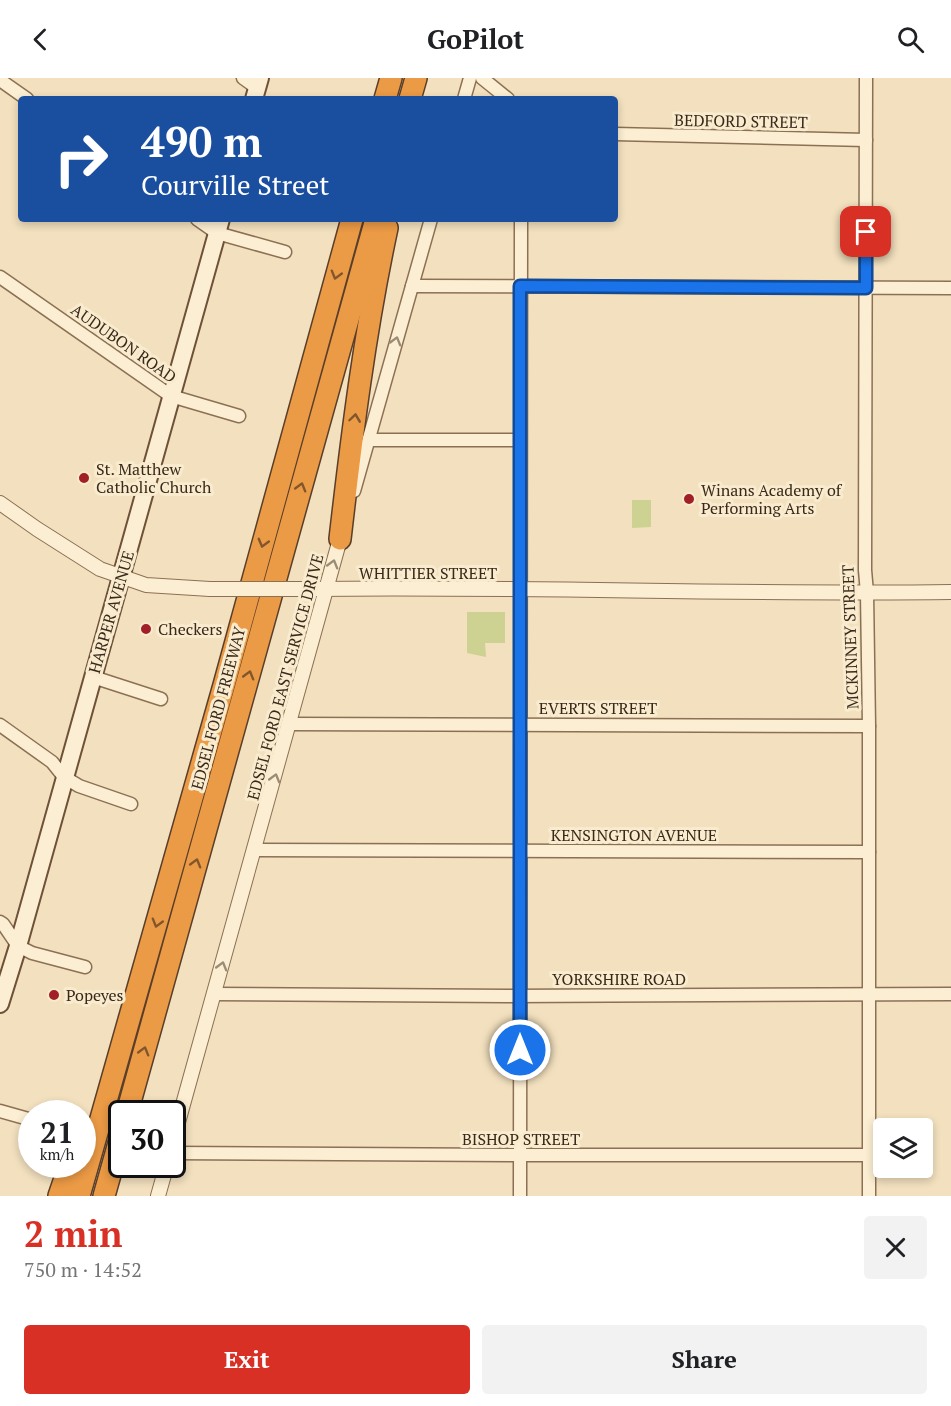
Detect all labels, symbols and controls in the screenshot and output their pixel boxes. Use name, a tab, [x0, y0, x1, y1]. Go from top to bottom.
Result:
text: GoPilot	[427, 21, 524, 57]
icon: back	[24, 23, 57, 56]
icon: search	[894, 23, 927, 56]
street label: BEDFORD STREET	[674, 109, 808, 133]
text: 490 m	[141, 113, 262, 169]
icon: right	[42, 120, 120, 198]
text: Courville Street	[141, 167, 329, 203]
pin	[840, 206, 891, 257]
icon: arrive	[849, 215, 882, 248]
one-way arrow	[331, 269, 343, 280]
street label: AUDUBON ROAD	[67, 298, 181, 388]
one-way arrow	[389, 336, 402, 346]
one-way arrow	[349, 413, 361, 423]
place label: St. Matthew Catholic Church	[96, 458, 212, 498]
marker: St. Matthew Catholic Church	[77, 471, 91, 485]
place label: Winans Academy of Performing Arts	[701, 479, 843, 519]
one-way arrow	[294, 482, 306, 493]
marker: Winans Academy of Performing Arts	[682, 492, 696, 506]
one-way arrow	[257, 538, 270, 548]
street label: HARPER AVENUE	[83, 548, 139, 676]
street label: EDSEL FORD EAST SERVICE DRIVE	[241, 551, 329, 803]
one-way arrow	[326, 559, 338, 570]
street label: WHITTIER STREET	[359, 562, 497, 584]
street label: MCKINNEY STREET	[836, 564, 864, 709]
place label: Checkers	[158, 618, 222, 640]
marker: Checkers	[139, 622, 153, 636]
street label: EDSEL FORD FREEWAY	[186, 623, 251, 792]
one-way arrow	[242, 670, 254, 681]
street label: EVERTS STREET	[539, 697, 657, 719]
one-way arrow	[268, 773, 280, 784]
street label: KENSINGTON AVENUE	[551, 824, 717, 846]
one-way arrow	[189, 858, 202, 868]
one-way arrow	[152, 917, 164, 928]
one-way arrow	[215, 961, 227, 972]
street label: YORKSHIRE ROAD	[552, 968, 686, 990]
place label: Popeyes	[66, 984, 124, 1006]
marker: Popeyes	[47, 988, 61, 1002]
position arrow	[488, 1018, 552, 1082]
one-way arrow	[137, 1046, 149, 1057]
speed limit sign: 30	[108, 1100, 186, 1178]
text: 21	[40, 1112, 74, 1152]
map controls	[873, 1118, 933, 1178]
button: layers	[873, 1118, 933, 1178]
street label: BISHOP STREET	[462, 1128, 580, 1150]
text: km/h	[40, 1144, 74, 1164]
text: 2 min	[24, 1210, 122, 1257]
button: close	[864, 1216, 927, 1279]
text: 750 m · 14:52	[24, 1256, 142, 1283]
button: Exit	[24, 1325, 470, 1394]
button: Share	[482, 1325, 927, 1394]

